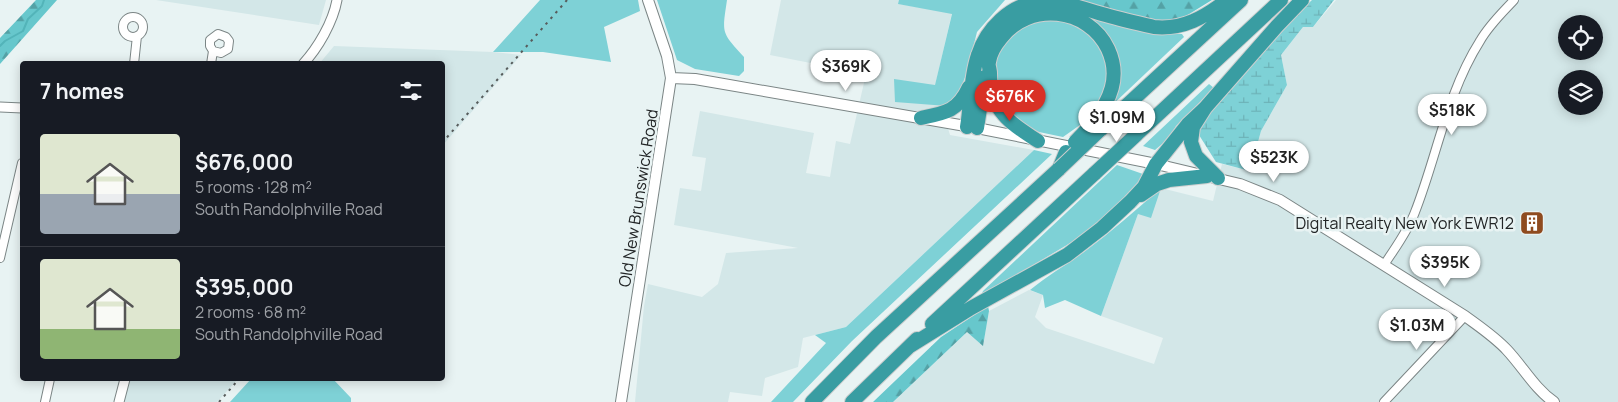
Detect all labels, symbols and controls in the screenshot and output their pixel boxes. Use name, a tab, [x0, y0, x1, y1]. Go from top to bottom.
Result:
map controls	[1558, 15, 1603, 115]
button: locate	[1558, 15, 1603, 60]
pin: $369K	[811, 49, 881, 92]
text: $369K	[821, 55, 871, 77]
button: layers	[1558, 70, 1603, 115]
text: 7 homes	[40, 77, 124, 105]
icon: filters	[397, 77, 425, 105]
pin: $676K	[975, 80, 1045, 122]
text: $676K	[986, 85, 1034, 107]
pin: $518K	[1417, 94, 1487, 136]
text: $518K	[1429, 99, 1475, 121]
pin: $1.09M	[1076, 100, 1158, 143]
text: $1.09M	[1089, 106, 1145, 128]
street label: Old New Brunswick Road	[613, 107, 663, 289]
pin: $523K	[1239, 140, 1309, 183]
text: $523K	[1250, 146, 1298, 168]
text: $676,000	[195, 148, 293, 176]
icon: home	[80, 154, 140, 214]
text: 5 rooms · 128 m²	[195, 176, 312, 198]
text: South Randolphville Road	[195, 198, 383, 220]
building icon: Digital Realty New York EWR12	[1519, 210, 1545, 236]
place label: Digital Realty New York EWR12	[1295, 212, 1514, 234]
pin: $395K	[1410, 246, 1480, 288]
text: $395K	[1420, 251, 1470, 273]
text: $395,000	[195, 273, 294, 301]
icon: home	[80, 279, 140, 339]
text: 2 rooms · 68 m²	[195, 301, 306, 323]
pin: $1.03M	[1376, 308, 1458, 351]
text: $1.03M	[1390, 314, 1444, 336]
text: South Randolphville Road	[195, 323, 383, 345]

